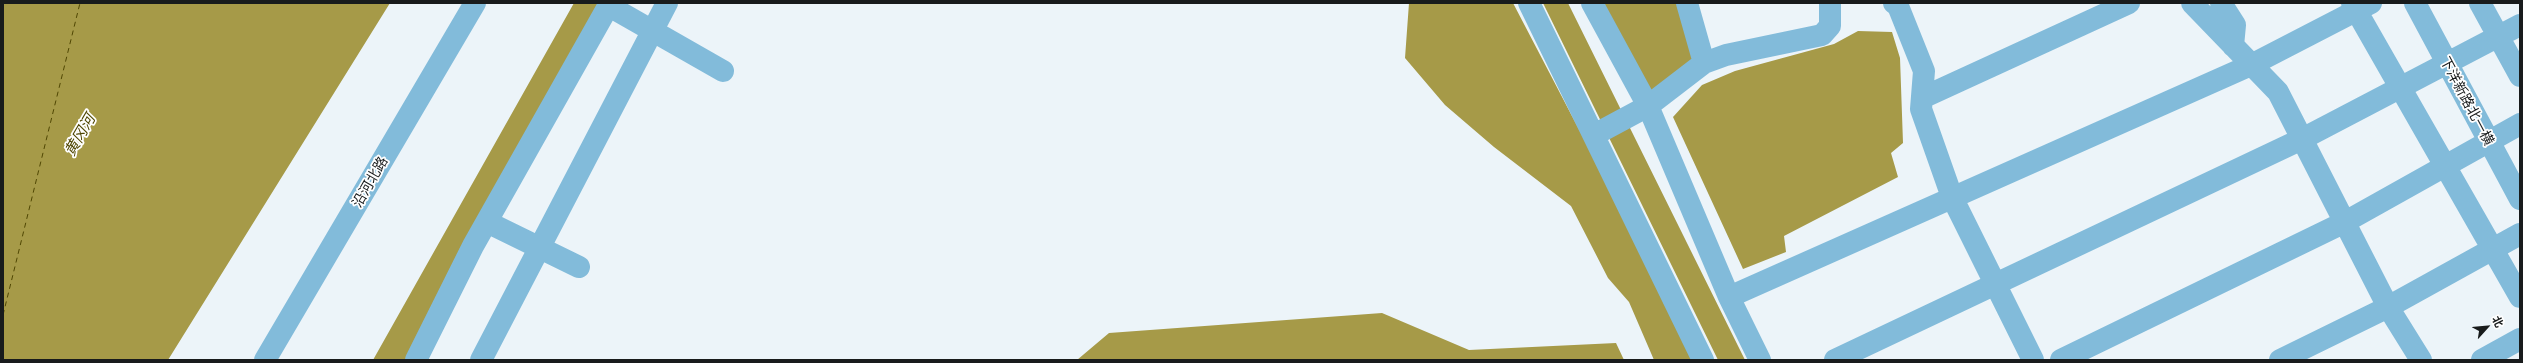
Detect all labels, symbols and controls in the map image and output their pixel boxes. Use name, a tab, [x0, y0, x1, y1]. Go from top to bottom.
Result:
street label: 下洋新路北一横	[2437, 54, 2497, 148]
water label: 黄冈河	[61, 111, 99, 159]
street label: 沿河北路	[349, 154, 391, 210]
north arrow	[2467, 307, 2507, 347]
text: 北	[2490, 314, 2506, 329]

